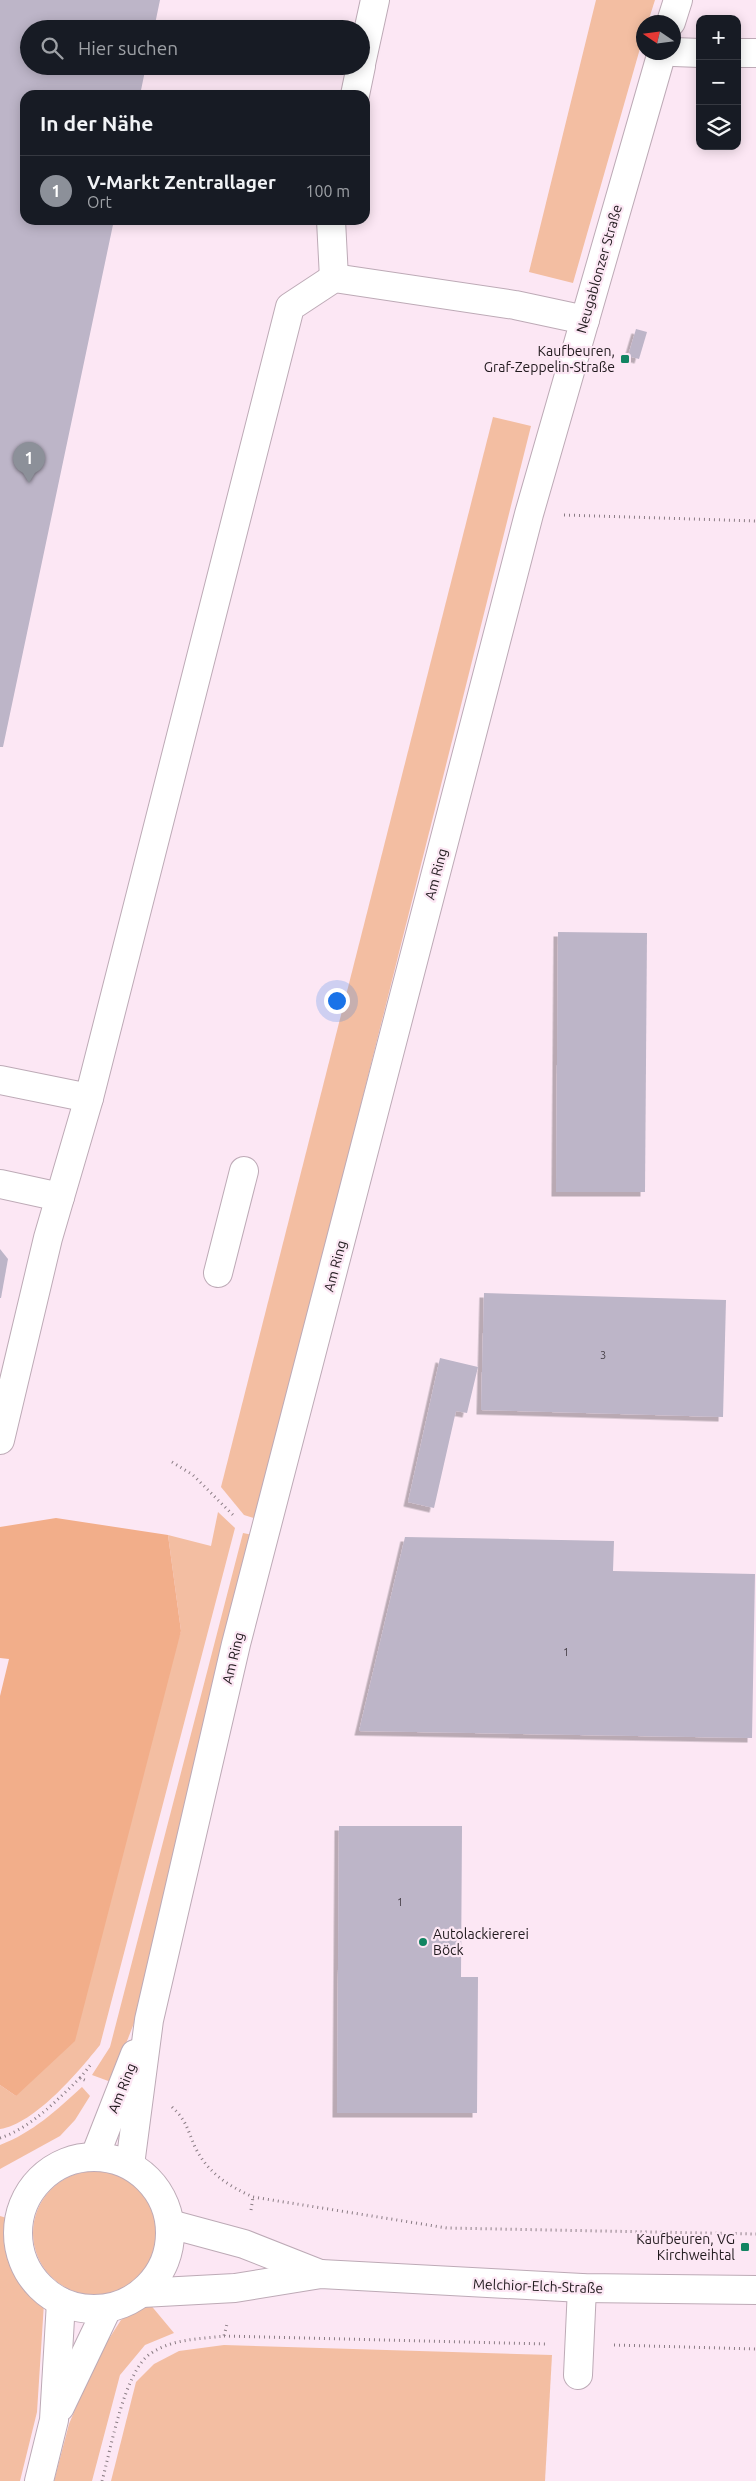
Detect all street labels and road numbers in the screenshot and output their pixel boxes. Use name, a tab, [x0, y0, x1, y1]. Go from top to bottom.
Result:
street label: Neugablonzer Straße	[573, 203, 625, 335]
street label: Am Ring	[421, 847, 451, 901]
street label: Am Ring	[320, 1239, 350, 1293]
street label: Am Ring	[219, 1631, 247, 1685]
street label: Am Ring	[105, 2061, 139, 2115]
street label: Melchior-Elch-Straße	[473, 2276, 603, 2296]

